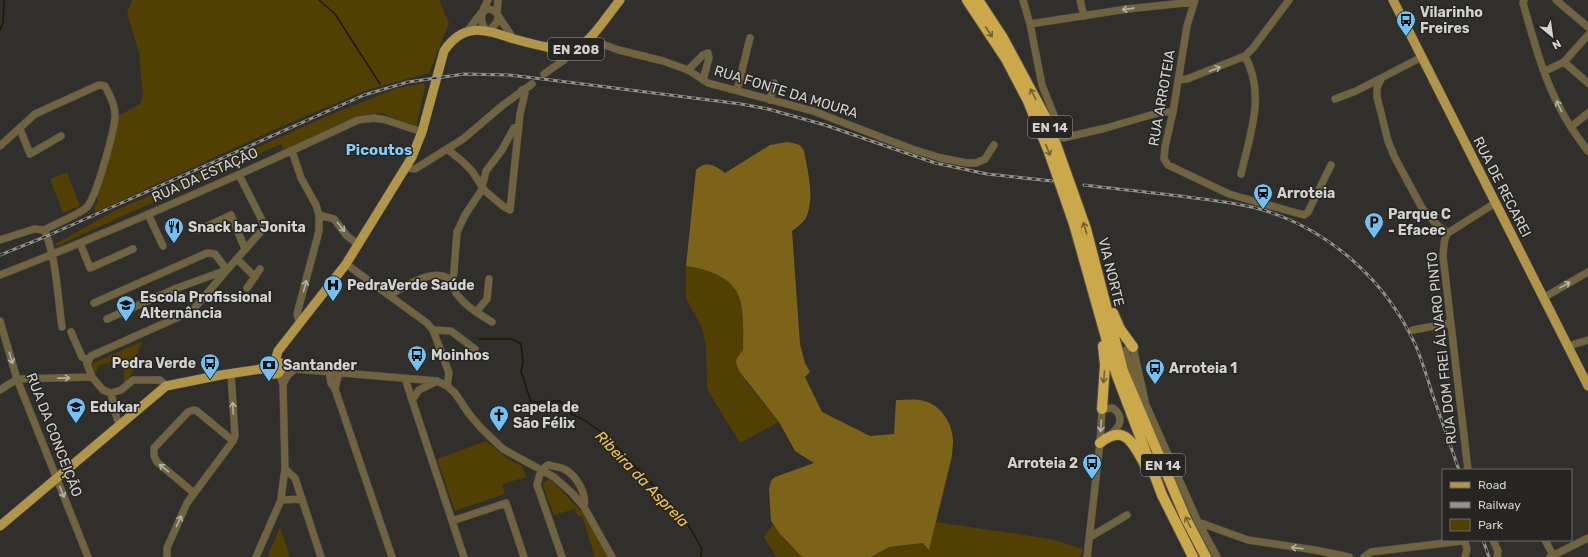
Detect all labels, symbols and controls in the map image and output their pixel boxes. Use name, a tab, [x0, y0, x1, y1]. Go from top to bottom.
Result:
place label: Vilarinho Freires	[1420, 4, 1483, 37]
one-way arrow	[1122, 5, 1135, 13]
bus stop icon: Vilarinho Freires	[1395, 9, 1417, 37]
north arrow	[1532, 16, 1572, 56]
one-way arrow	[985, 26, 993, 37]
text: N	[1550, 37, 1563, 52]
road number: EN 208	[548, 38, 604, 60]
street label: RUA ARROTEIA	[1145, 48, 1179, 148]
street label: RUA FONTE DA MOURA	[712, 62, 861, 122]
one-way arrow	[1209, 64, 1221, 72]
one-way arrow	[1029, 88, 1037, 100]
one-way arrow	[1555, 100, 1563, 112]
road number: EN 14	[1028, 116, 1072, 138]
street label: RUA DE RECAREI	[1469, 134, 1535, 240]
district label: Picoutos	[346, 141, 412, 159]
street label: RUA DA ESTAÇÃO	[149, 143, 261, 206]
one-way arrow	[1045, 144, 1053, 156]
station icon: Arroteia	[1252, 182, 1274, 210]
place label: Arroteia	[1277, 185, 1335, 202]
place label: Parque C - Efacec	[1388, 206, 1451, 239]
parking icon: Parque C - Efacec	[1363, 211, 1385, 239]
restaurant icon: Snack bar Jonita	[163, 216, 185, 244]
place label: Snack bar Jonita	[188, 219, 306, 236]
one-way arrow	[336, 221, 345, 232]
one-way arrow	[1081, 222, 1088, 235]
street label: VIA NORTE	[1094, 236, 1128, 308]
street label: RUA DOM FREI ÁLVARO PINTO	[1422, 251, 1461, 445]
hospital icon: PedraVerde Saúde	[322, 274, 344, 302]
place label: PedraVerde Saúde	[347, 277, 475, 294]
one-way arrow	[301, 280, 309, 293]
one-way arrow	[1559, 280, 1571, 288]
place label: Escola Profissional Alternância	[140, 289, 272, 322]
school or university icon: Escola Profissional Alternância	[115, 294, 137, 322]
bus stop icon: Moinhos	[406, 344, 428, 372]
place label: Moinhos	[431, 347, 490, 364]
one-way arrow	[8, 351, 15, 364]
bus stop icon: Pedra Verde	[199, 352, 221, 380]
bank icon: Santander	[258, 354, 280, 382]
place label: Pedra Verde	[112, 355, 196, 372]
place label: Santander	[283, 357, 357, 374]
bus stop icon: Arroteia 1	[1144, 357, 1166, 385]
place label: Arroteia 1	[1169, 360, 1237, 377]
street label: RUA DA CONCEIÇÃO	[23, 370, 86, 499]
one-way arrow	[1101, 370, 1108, 383]
one-way arrow	[57, 374, 70, 382]
school or university icon: Edukar	[65, 396, 87, 424]
place label: Edukar	[90, 399, 140, 416]
place label: capela de São Félix	[513, 399, 579, 432]
one-way arrow	[230, 402, 237, 415]
church icon: capela de São Félix	[488, 404, 510, 432]
one-way arrow	[1097, 419, 1105, 432]
water label: Ribeira da Asprela	[591, 427, 693, 531]
bus stop icon: Arroteia 2	[1081, 452, 1103, 480]
road number: EN 14	[1141, 454, 1185, 476]
place label: Arroteia 2	[1008, 455, 1078, 472]
one-way arrow	[158, 463, 169, 472]
legend	[1442, 469, 1572, 541]
text: Road	[1478, 478, 1506, 492]
one-way arrow	[59, 486, 67, 498]
text: Railway	[1478, 498, 1521, 512]
one-way arrow	[176, 515, 183, 527]
one-way arrow	[1184, 517, 1191, 529]
text: Park	[1478, 518, 1504, 532]
one-way arrow	[1291, 544, 1304, 552]

